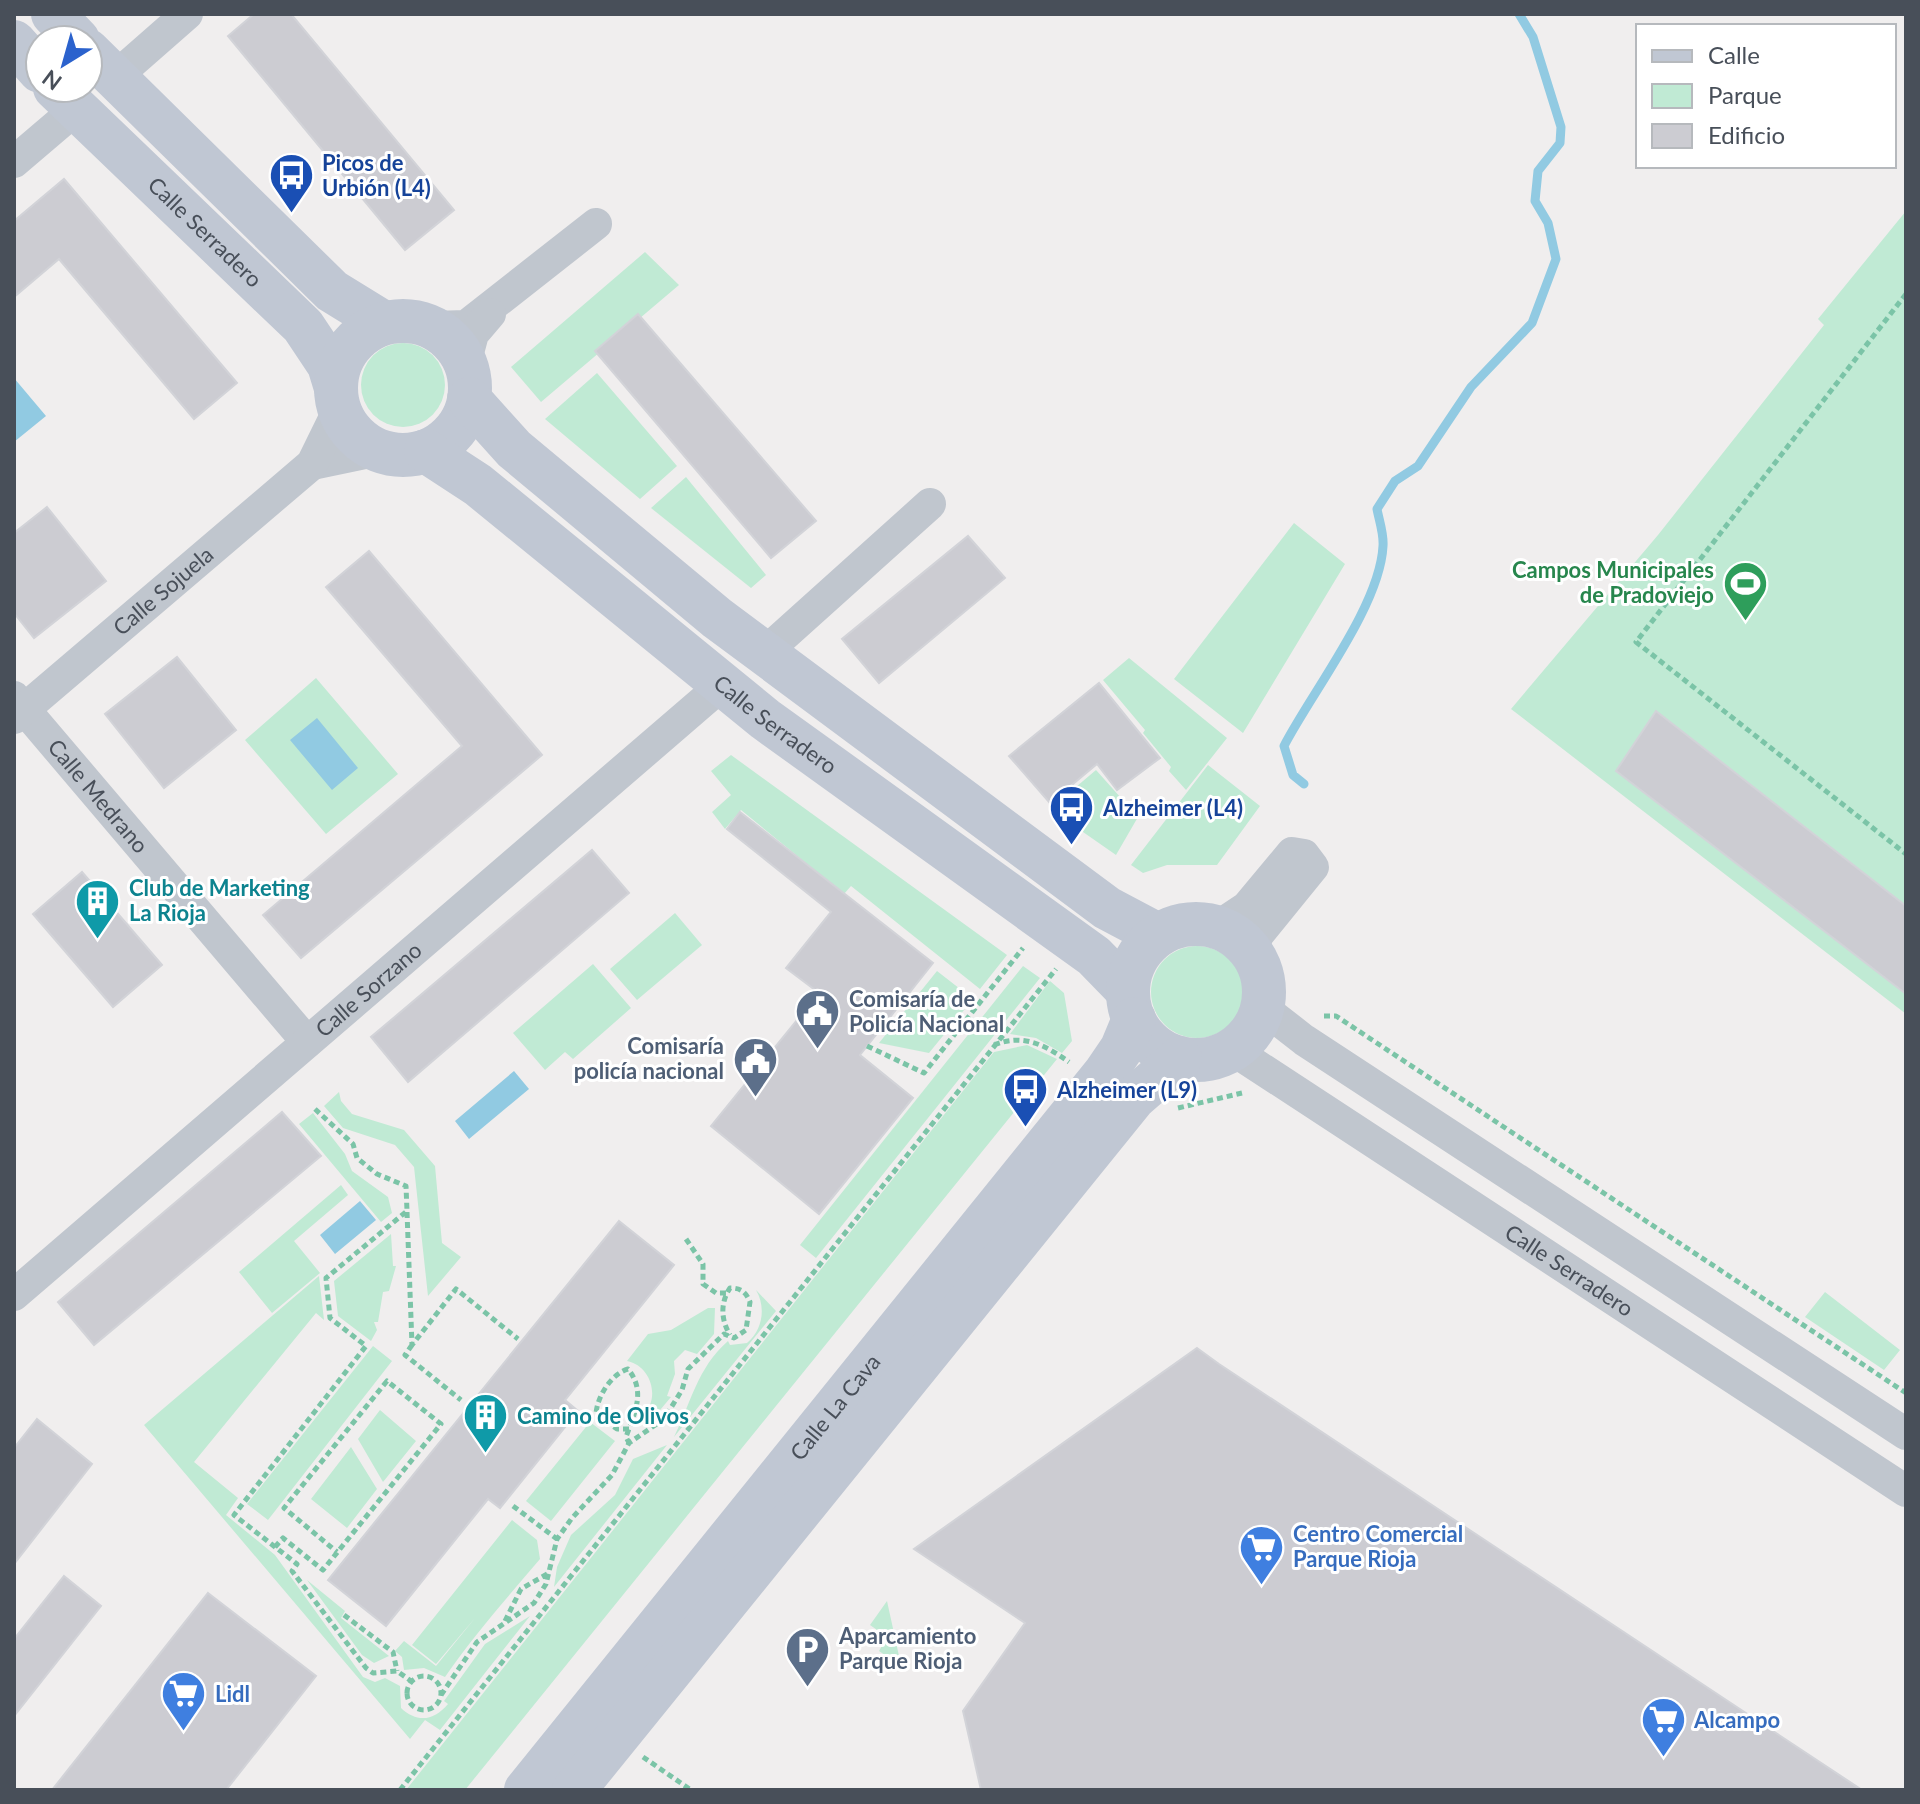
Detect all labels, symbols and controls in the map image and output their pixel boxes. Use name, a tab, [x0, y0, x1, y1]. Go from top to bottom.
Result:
north arrow	[24, 24, 104, 104]
legend	[1636, 24, 1896, 168]
text: Calle	[1708, 40, 1760, 69]
text: N	[37, 64, 67, 96]
text: Parque	[1708, 80, 1782, 109]
text: Edificio	[1708, 120, 1785, 149]
place label: Picos de Urbión (L4)	[322, 149, 431, 201]
bus stop icon: Picos de Urbión (L4)	[267, 152, 315, 215]
street label: Calle Serradero	[143, 171, 268, 293]
street label: Calle Sojuela	[107, 540, 218, 641]
place label: Campos Municipales de Pradoviejo	[1512, 556, 1714, 608]
sports icon: Campos Municipales de Pradoviejo	[1721, 559, 1769, 622]
street label: Calle Serradero	[709, 669, 842, 779]
street label: Calle Medrano	[43, 733, 154, 858]
bus stop icon: Alzheimer (L4)	[1048, 784, 1096, 847]
place label: Alzheimer (L4)	[1102, 794, 1243, 821]
place label: Club de Marketing La Rioja	[129, 874, 310, 926]
building icon: Club de Marketing La Rioja	[74, 877, 122, 940]
street label: Calle Sorzano	[310, 936, 427, 1042]
place label: Comisaría de Policía Nacional	[849, 985, 1004, 1037]
public building icon: Comisaría de Policía Nacional	[794, 988, 842, 1051]
place label: Comisaría policía nacional	[574, 1032, 724, 1084]
public building icon: Comisaría policía nacional	[731, 1035, 779, 1098]
bus stop icon: Alzheimer (L9)	[1002, 1066, 1050, 1129]
place label: Alzheimer (L9)	[1056, 1076, 1197, 1103]
street label: Calle Serradero	[1500, 1218, 1639, 1322]
street label: Calle La Cava	[784, 1348, 886, 1465]
building icon: Camino de Olivos	[462, 1392, 510, 1455]
place label: Camino de Olivos	[517, 1402, 689, 1429]
place label: Centro Comercial Parque Rioja	[1293, 1520, 1463, 1572]
supermarket icon: Centro Comercial Parque Rioja	[1238, 1523, 1286, 1586]
place label: Aparcamiento Parque Rioja	[838, 1622, 976, 1674]
parking icon: Aparcamiento Parque Rioja	[784, 1625, 832, 1688]
supermarket icon: Lidl	[160, 1670, 208, 1733]
place label: Lidl	[215, 1680, 250, 1707]
supermarket icon: Alcampo	[1639, 1696, 1687, 1759]
place label: Alcampo	[1693, 1706, 1780, 1733]

